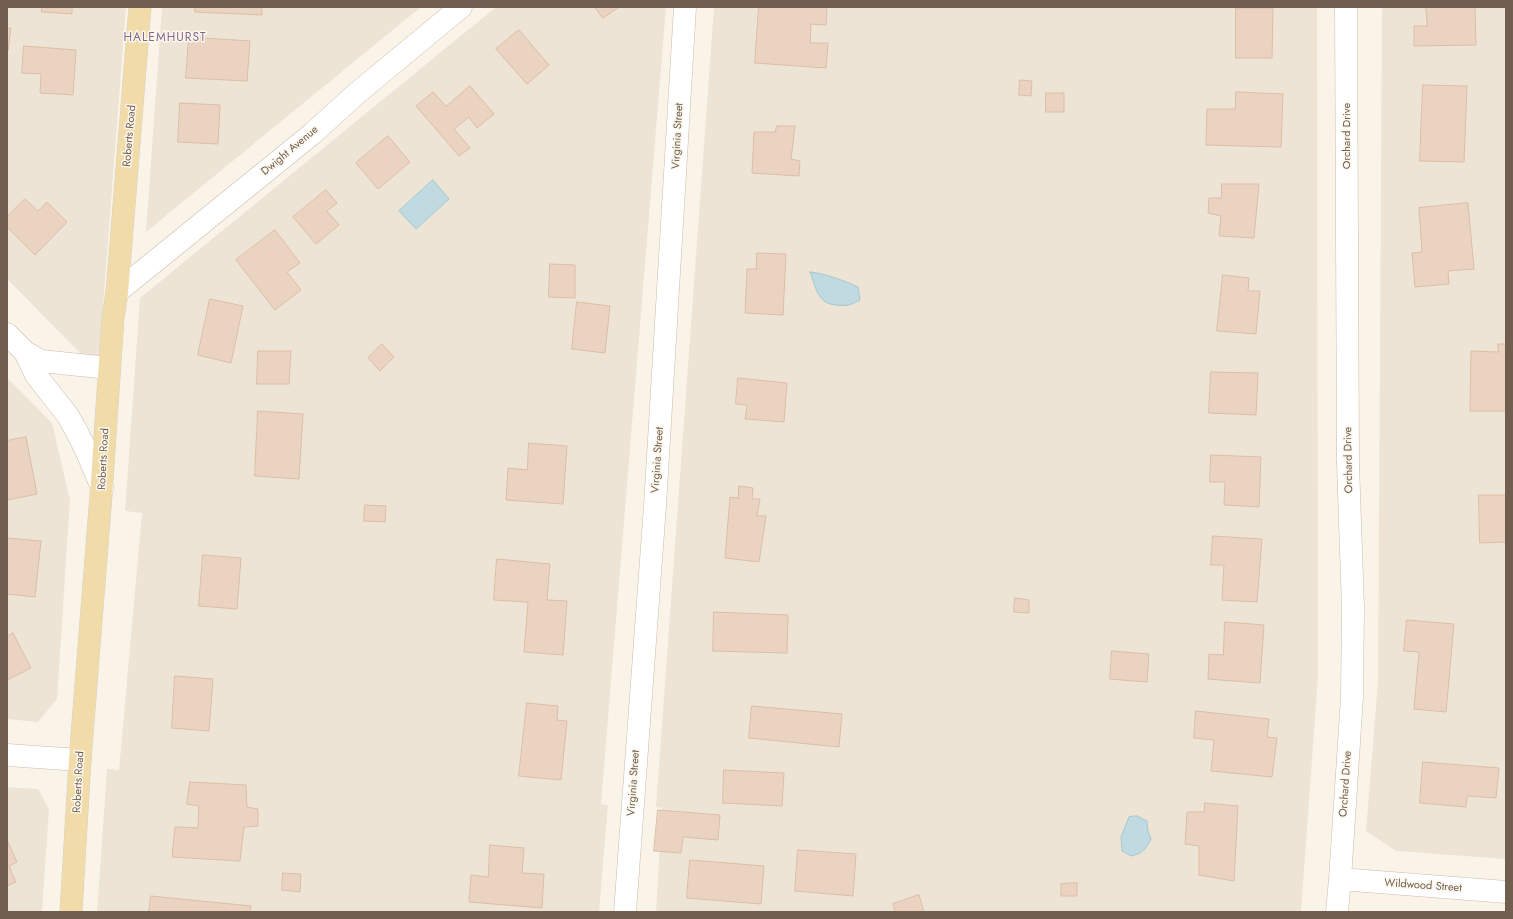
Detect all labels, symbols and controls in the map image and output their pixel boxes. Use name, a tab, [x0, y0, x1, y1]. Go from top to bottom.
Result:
district label: HALEMHURST	[123, 31, 207, 45]
street label: Virginia Street	[670, 103, 686, 169]
street label: Orchard Drive	[1340, 103, 1354, 169]
street label: Roberts Road	[121, 105, 139, 167]
street label: Dwight Avenue	[259, 123, 321, 179]
street label: Virginia Street	[649, 426, 667, 494]
street label: Orchard Drive	[1342, 427, 1356, 493]
street label: Roberts Road	[96, 428, 112, 490]
street label: Virginia Street	[625, 749, 643, 817]
street label: Orchard Drive	[1337, 750, 1355, 818]
street label: Roberts Road	[71, 751, 87, 813]
street label: Wildwood Street	[1384, 877, 1462, 895]

